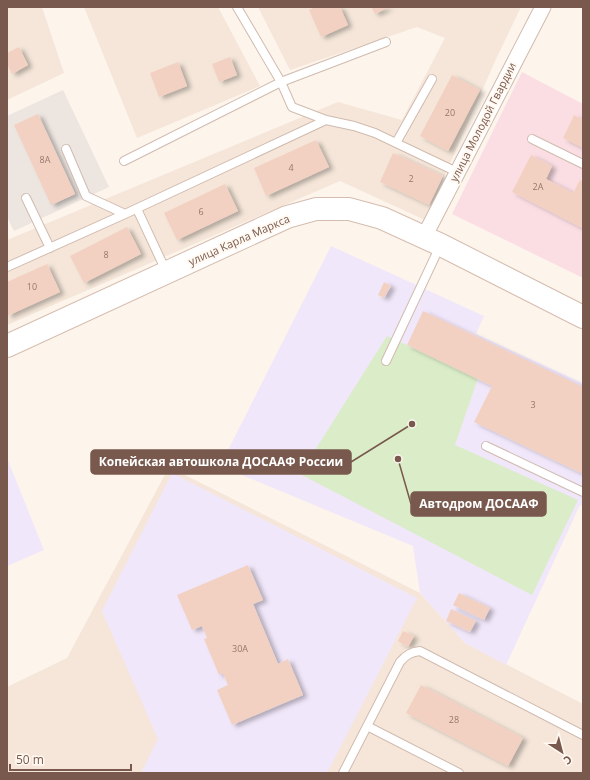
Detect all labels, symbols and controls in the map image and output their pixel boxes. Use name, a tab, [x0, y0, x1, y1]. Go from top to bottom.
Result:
street label: улица Молодой Гвардии	[446, 60, 519, 184]
house number: 20	[445, 106, 455, 119]
house number: 8А	[40, 153, 51, 166]
house number: 4	[288, 161, 294, 174]
house number: 2	[408, 172, 414, 185]
house number: 2А	[533, 180, 544, 193]
house number: 6	[198, 205, 204, 218]
street label: улица Карла Маркса	[186, 210, 292, 269]
house number: 8	[103, 248, 109, 261]
house number: 10	[27, 280, 37, 293]
house number: 3	[530, 398, 536, 411]
callout: Копейская автошкола ДОСААФ России	[91, 450, 351, 474]
text: Копейская автошкола ДОСААФ России	[99, 453, 343, 470]
callout: Автодром ДОСААФ	[411, 492, 546, 516]
text: Автодром ДОСААФ	[419, 495, 539, 512]
house number: 30А	[232, 642, 248, 655]
house number: 28	[449, 713, 459, 726]
north arrow	[542, 732, 582, 772]
scale bar	[10, 746, 131, 772]
text: 50 m	[16, 751, 44, 768]
text: С	[561, 752, 575, 769]

